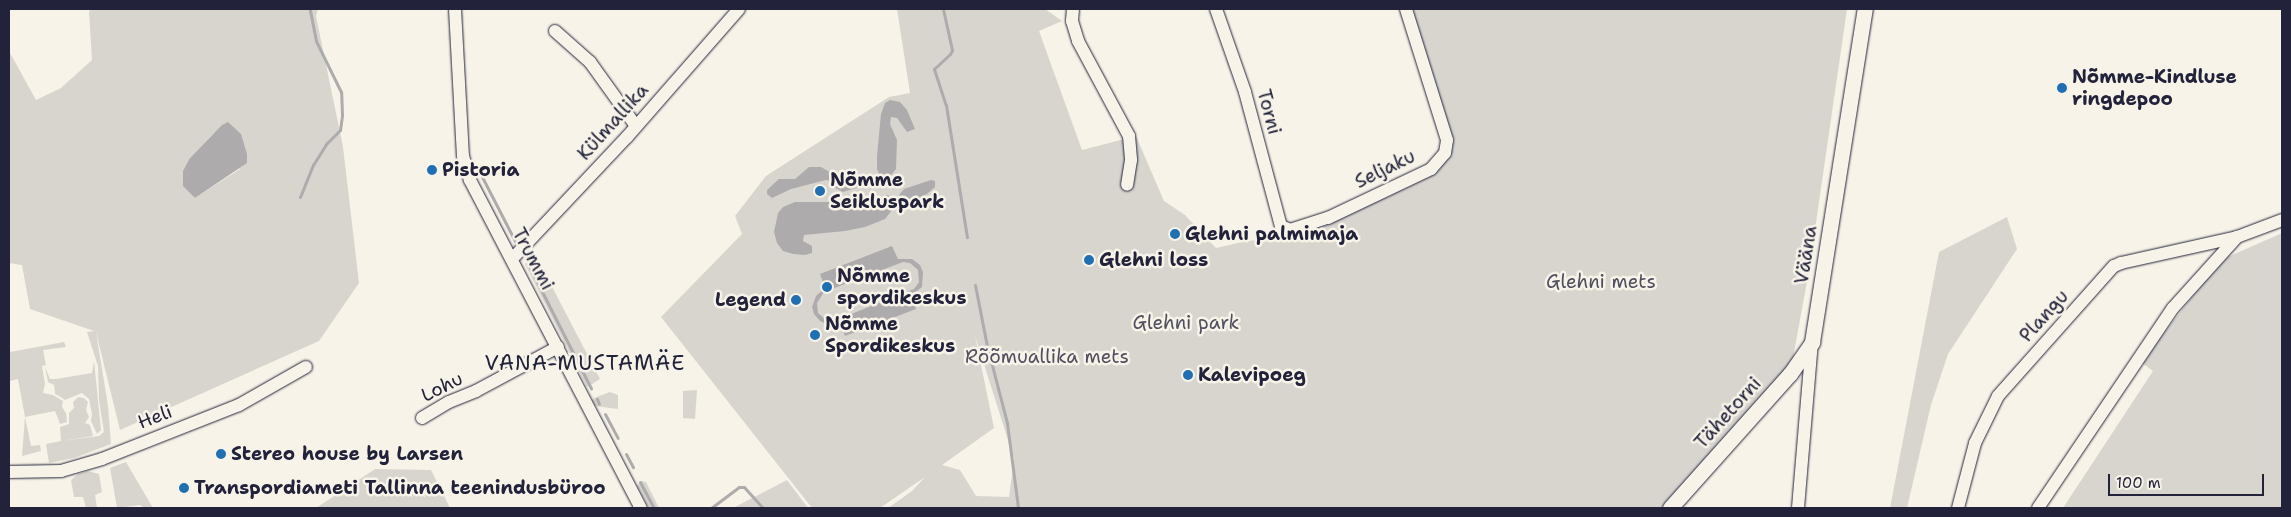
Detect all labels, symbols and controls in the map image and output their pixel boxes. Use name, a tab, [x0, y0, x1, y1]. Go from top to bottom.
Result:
place label: Nõmme-Kindluse ringdepoo	[2072, 66, 2237, 110]
street label: Külmallika	[573, 79, 653, 165]
marker: Nõmme-Kindluse ringdepoo	[2056, 82, 2068, 94]
street label: Torni	[1252, 87, 1286, 137]
street label: Seljaku	[1351, 145, 1419, 193]
place label: Pistoria	[442, 159, 519, 181]
marker: Pistoria	[426, 164, 438, 176]
place label: Nõmme Seikluspark	[830, 169, 944, 213]
marker: Nõmme Seikluspark	[814, 185, 826, 197]
place label: Glehni palmimaja	[1185, 223, 1358, 245]
street label: Trummi	[507, 224, 559, 294]
street label: Vääna	[1790, 224, 1822, 286]
marker: Glehni palmimaja	[1169, 228, 1181, 240]
place label: Glehni loss	[1099, 249, 1208, 271]
marker: Glehni loss	[1083, 254, 1095, 266]
place label: Nõmme spordikeskus	[837, 265, 966, 309]
park label: Glehni mets	[1546, 271, 1656, 293]
marker: Nõmme spordikeskus	[821, 281, 833, 293]
street label: Plangu	[2015, 285, 2073, 347]
place label: Legend	[715, 289, 786, 311]
marker: Legend	[790, 294, 802, 306]
park label: Glehni park	[1133, 312, 1239, 334]
place label: Nõmme Spordikeskus	[825, 313, 955, 357]
marker: Nõmme Spordikeskus	[809, 329, 821, 341]
park label: Rõõmuallika mets	[965, 346, 1129, 368]
district label: VANA-MUSTAMÄE	[483, 350, 687, 376]
place label: Kalevipoeg	[1198, 364, 1306, 386]
street label: Lohu	[417, 367, 467, 407]
marker: Kalevipoeg	[1182, 369, 1194, 381]
street label: Tähetorni	[1690, 372, 1766, 454]
street label: Heli	[134, 400, 176, 434]
place label: Stereo house by Larsen	[231, 443, 463, 465]
marker: Stereo house by Larsen	[215, 448, 227, 460]
scale bar	[2111, 464, 2267, 496]
text: 100 m	[2116, 473, 2161, 493]
place label: Transpordiameti Tallinna teenindusbüroo	[194, 477, 606, 499]
marker: Transpordiameti Tallinna teenindusbüroo	[178, 482, 190, 494]

